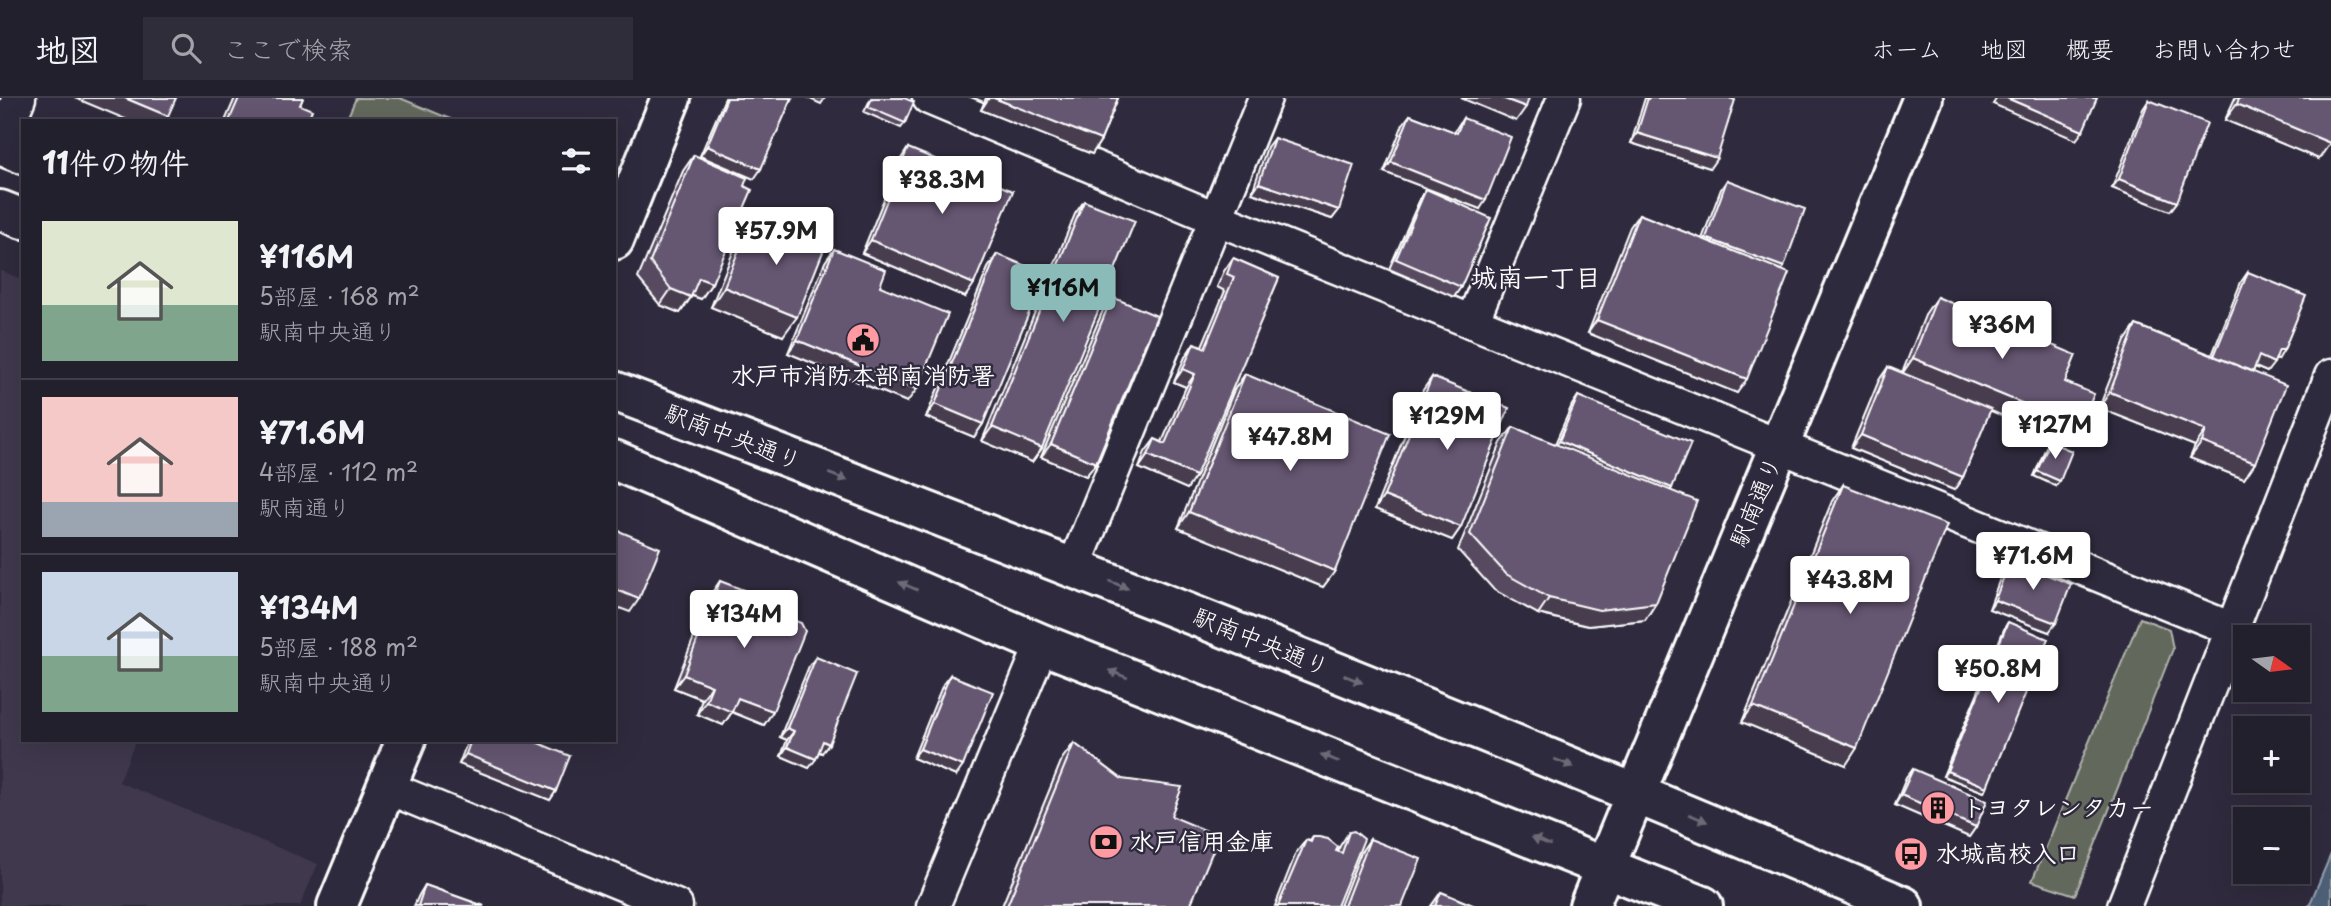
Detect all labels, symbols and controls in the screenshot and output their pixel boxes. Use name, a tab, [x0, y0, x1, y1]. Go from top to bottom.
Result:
search box	[143, 17, 633, 80]
text: 地図	[35, 23, 101, 73]
icon: search	[167, 29, 205, 67]
text: ここで検索	[223, 29, 353, 68]
text: ホーム	[1871, 30, 1942, 66]
text: 地図	[1980, 30, 2028, 66]
text: 概要	[2066, 30, 2114, 66]
text: お問い合わせ	[2152, 30, 2296, 66]
text: 11件の物件	[42, 139, 189, 184]
icon: filters	[557, 142, 595, 180]
pin: ¥38.3M	[885, 156, 999, 216]
text: ¥38.3M	[899, 161, 985, 196]
pin: ¥57.9M	[719, 208, 833, 267]
text: ¥57.9M	[734, 212, 818, 247]
text: ¥116M	[259, 233, 354, 278]
icon: home	[98, 249, 182, 333]
district label: 城南一丁目	[1471, 257, 1601, 296]
pin: ¥116M	[1014, 264, 1112, 324]
text: ¥116M	[1027, 269, 1099, 304]
text: 5部屋 · 168 m²	[259, 278, 420, 313]
pin: ¥36M	[1961, 302, 2043, 361]
text: ¥36M	[1968, 306, 2036, 341]
text: 駅南中央通り	[259, 313, 397, 348]
public building icon: 水戸市消防本部南消防署	[844, 321, 882, 359]
place label: 水戸市消防本部南消防署	[731, 356, 995, 392]
pin: ¥129M	[1398, 392, 1496, 452]
street label: 駅南中央通り	[660, 393, 807, 478]
text: ¥129M	[1409, 397, 1485, 432]
pin: ¥127M	[2006, 402, 2104, 461]
text: ¥127M	[2018, 406, 2092, 441]
text: ¥71.6M	[259, 409, 365, 454]
pin: ¥47.8M	[1233, 414, 1347, 473]
text: ¥47.8M	[1247, 418, 1333, 453]
icon: home	[98, 425, 182, 509]
street label: 駅南通り	[1719, 450, 1789, 552]
text: 4部屋 · 112 m²	[259, 454, 418, 489]
one-way arrow	[828, 471, 849, 482]
text: 駅南通り	[259, 489, 351, 524]
pin: ¥71.6M	[1976, 532, 2090, 592]
text: ¥71.6M	[1992, 537, 2074, 572]
pin: ¥43.8M	[1793, 556, 1907, 616]
text: ¥43.8M	[1806, 561, 1894, 596]
one-way arrow	[1109, 579, 1130, 590]
one-way arrow	[898, 581, 919, 592]
text: ¥134M	[259, 584, 359, 629]
pin: ¥134M	[695, 590, 793, 650]
text: ¥134M	[706, 595, 782, 630]
street label: 駅南中央通り	[1188, 596, 1335, 684]
icon: home	[98, 600, 182, 684]
north arrow	[2233, 625, 2310, 702]
map controls	[2233, 625, 2310, 884]
text: 5部屋 · 188 m²	[259, 629, 418, 664]
pin: ¥50.8M	[1941, 646, 2055, 705]
text: ¥50.8M	[1954, 650, 2042, 685]
text: 駅南中央通り	[259, 664, 397, 699]
one-way arrow	[1108, 669, 1129, 680]
one-way arrow	[1343, 673, 1364, 684]
button: +	[2233, 716, 2310, 793]
one-way arrow	[1319, 752, 1340, 763]
one-way arrow	[1554, 758, 1575, 769]
place label: トヨタレンタカー	[1962, 788, 2154, 824]
building icon: トヨタレンタカー	[1919, 789, 1957, 827]
button: −	[2233, 807, 2310, 884]
one-way arrow	[1688, 813, 1709, 824]
place label: 水戸信用金庫	[1130, 822, 1274, 858]
bank icon: 水戸信用金庫	[1087, 823, 1125, 861]
place label: 水城高校入口	[1936, 834, 2080, 870]
bus stop icon: 水城高校入口	[1892, 835, 1930, 873]
one-way arrow	[1531, 836, 1552, 847]

